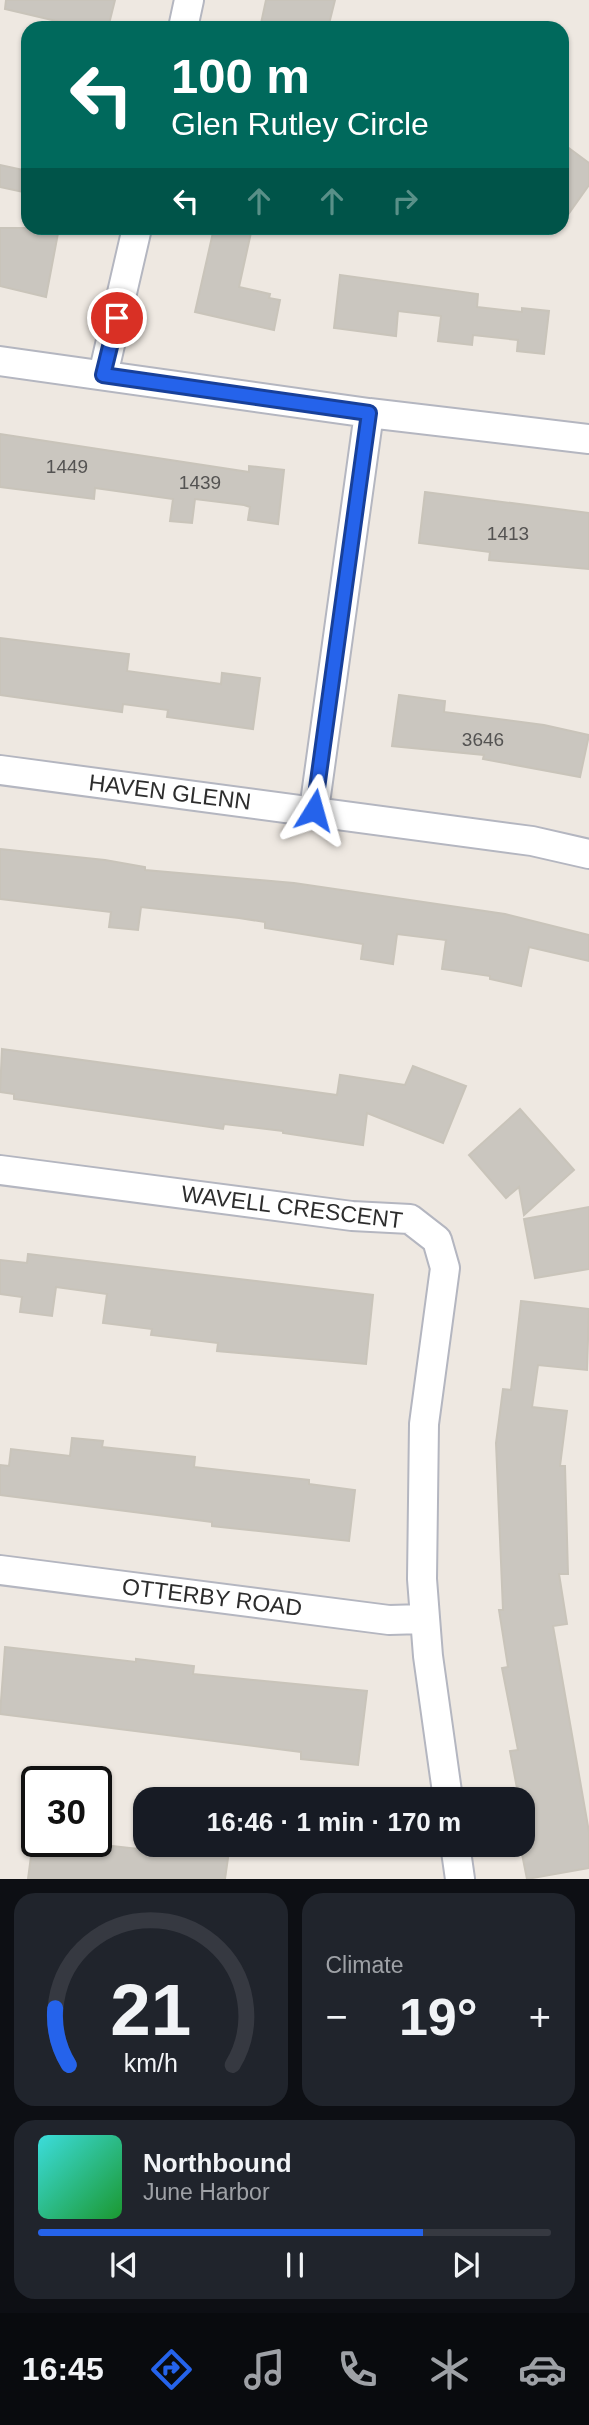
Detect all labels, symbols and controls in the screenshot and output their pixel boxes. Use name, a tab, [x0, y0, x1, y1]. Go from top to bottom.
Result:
icon: left	[56, 49, 147, 140]
text: 100 m	[171, 49, 310, 103]
text: Glen Rutley Circle	[171, 106, 429, 142]
icon: left	[167, 182, 205, 220]
icon: ahead	[240, 182, 278, 220]
icon: ahead	[313, 182, 351, 220]
icon: right	[386, 182, 424, 220]
pin	[87, 288, 147, 348]
icon: arrive	[98, 299, 136, 337]
house number: 1449	[46, 456, 88, 477]
house number: 1439	[179, 472, 221, 493]
house number: 1413	[487, 523, 529, 544]
house number: 3646	[462, 729, 504, 750]
street label: HAVEN GLENN	[87, 769, 253, 815]
position arrow	[277, 773, 351, 847]
street label: WAVELL CRESCENT	[180, 1181, 404, 1233]
street label: OTTERBY ROAD	[121, 1573, 303, 1621]
speed limit sign: 30	[21, 1766, 112, 1857]
text: 16:46 · 1 min · 170 m	[207, 1807, 461, 1837]
text: Climate	[326, 1952, 403, 1978]
text: 21	[110, 1970, 191, 2051]
text: 19°	[399, 1988, 478, 2046]
text: −	[326, 1996, 348, 2038]
text: +	[529, 1996, 551, 2038]
text: km/h	[124, 2049, 178, 2077]
text: Northbound	[143, 2148, 292, 2178]
text: June Harbor	[143, 2179, 270, 2205]
icon: previous	[105, 2246, 143, 2284]
icon: pause	[276, 2246, 314, 2284]
icon: next	[447, 2246, 485, 2284]
icon: directions	[147, 2345, 196, 2394]
icon: music	[240, 2345, 289, 2394]
icon: phone	[333, 2345, 382, 2394]
icon: climate	[425, 2345, 474, 2394]
icon: car	[518, 2345, 567, 2394]
text: 16:45	[22, 2351, 104, 2387]

